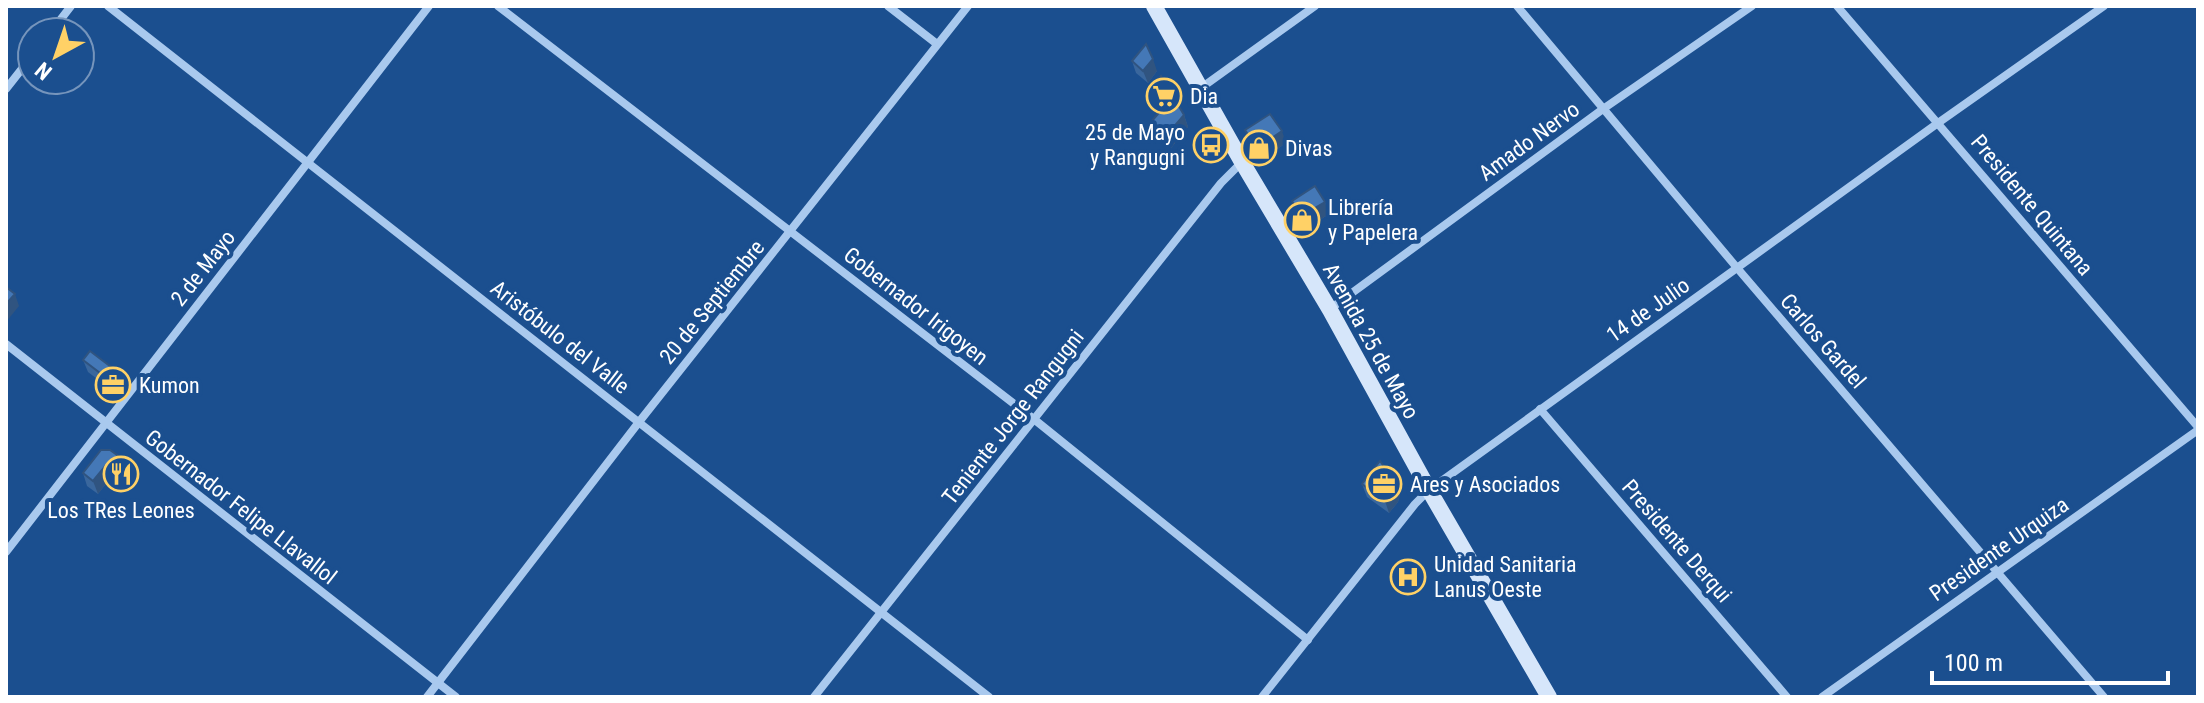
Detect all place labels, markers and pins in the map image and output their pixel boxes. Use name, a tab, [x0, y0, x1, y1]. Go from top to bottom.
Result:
supermarket icon: Dia	[1145, 77, 1183, 115]
place label: Dia	[1190, 84, 1218, 109]
place label: 25 de Mayo y Rangugni	[1085, 120, 1185, 170]
bus stop icon: 25 de Mayo y Rangugni	[1192, 126, 1230, 164]
shop icon: Divas	[1240, 129, 1278, 167]
place label: Divas	[1285, 136, 1332, 161]
place label: Librería y Papelera	[1328, 195, 1418, 245]
shop icon: Librería y Papelera	[1283, 201, 1321, 239]
office icon: Kumon	[94, 366, 132, 404]
place label: Kumon	[139, 373, 200, 398]
restaurant icon: Los TRes Leones	[102, 455, 140, 493]
office icon: Ares y Asociados	[1365, 465, 1403, 503]
place label: Ares y Asociados	[1410, 472, 1560, 497]
place label: Los TRes Leones	[47, 498, 195, 523]
place label: Unidad Sanitaria Lanus Oeste	[1434, 552, 1576, 602]
hospital icon: Unidad Sanitaria Lanus Oeste	[1389, 558, 1427, 596]

